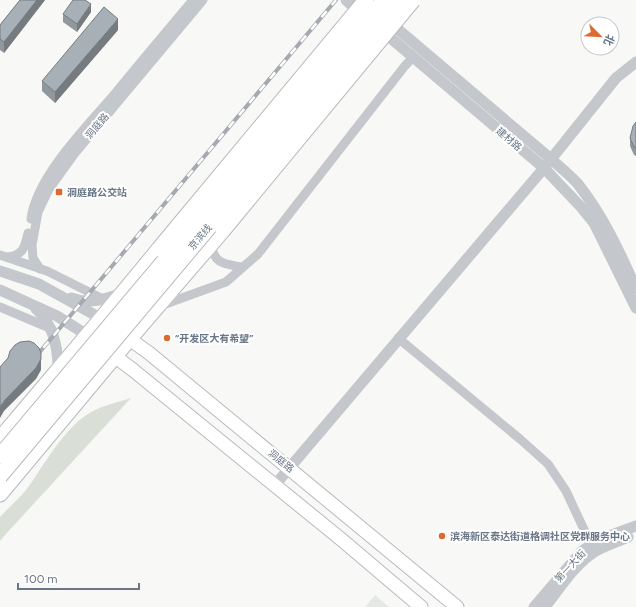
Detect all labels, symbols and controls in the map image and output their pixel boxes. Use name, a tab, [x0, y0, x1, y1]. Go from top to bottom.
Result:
north arrow	[580, 16, 620, 56]
text: 北	[601, 32, 617, 48]
street label: 洞庭路	[82, 110, 112, 142]
street label: 建材路	[493, 124, 525, 154]
place label: 洞庭路公交站	[67, 186, 127, 199]
marker: 洞庭路公交站	[54, 187, 64, 197]
street label: 京滨线	[185, 221, 215, 253]
place label: “开发区大有希望”	[175, 332, 254, 345]
marker: “开发区大有希望”	[162, 333, 172, 343]
street label: 洞庭路	[265, 447, 297, 475]
place label: 滨海新区泰达街道格调社区党群服务中心	[450, 530, 630, 543]
marker: 滨海新区泰达街道格调社区党群服务中心	[437, 531, 447, 541]
street label: 第一大街	[552, 547, 588, 585]
scale bar	[18, 565, 139, 591]
text: 100 m	[24, 572, 58, 586]

